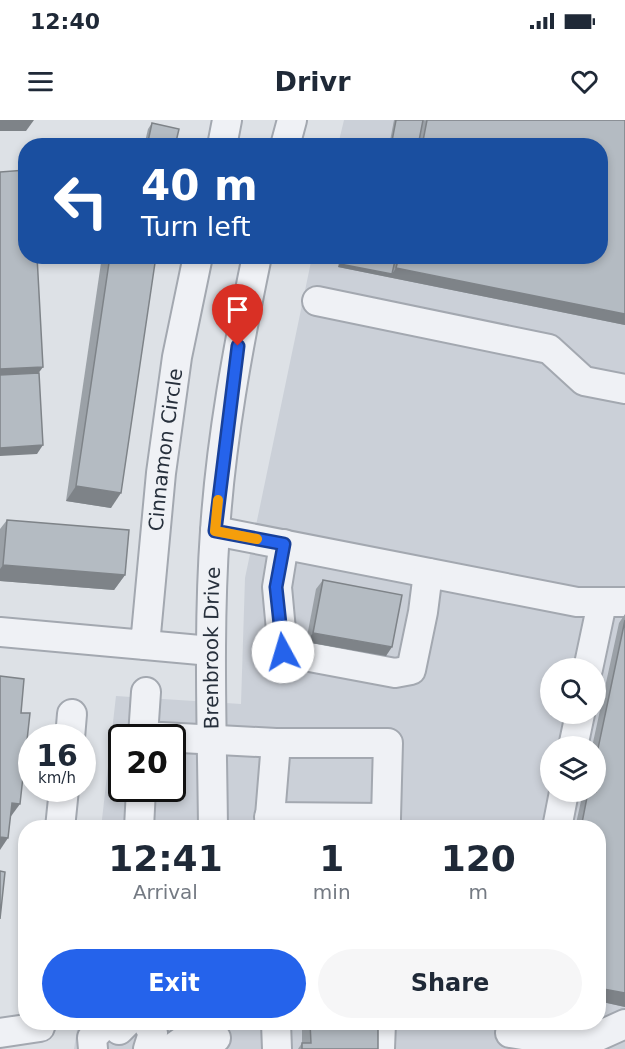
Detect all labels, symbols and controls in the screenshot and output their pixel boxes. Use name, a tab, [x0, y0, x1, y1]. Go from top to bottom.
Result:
text: 12:40	[30, 9, 100, 34]
icon: menu	[24, 65, 57, 98]
icon: heart	[568, 65, 601, 98]
text: Drivr	[275, 66, 350, 97]
text: 40 m	[141, 161, 258, 210]
icon: left	[42, 162, 120, 240]
text: Turn left	[141, 211, 251, 242]
pin	[212, 284, 263, 346]
icon: arrive	[221, 293, 254, 326]
street label: Cinnamon Circle	[144, 367, 187, 532]
street label: Brenbrook Drive	[199, 566, 225, 730]
position arrow	[251, 620, 315, 684]
map controls	[540, 658, 606, 802]
button: search	[540, 658, 606, 724]
speed limit sign: 20	[108, 724, 186, 802]
button: layers	[540, 736, 606, 802]
text: 16	[36, 738, 78, 773]
text: km/h	[38, 769, 76, 787]
text: 12:41	[108, 838, 223, 879]
text: 1	[319, 838, 344, 879]
text: 120	[441, 838, 516, 879]
text: Arrival	[133, 880, 198, 904]
text: min	[313, 880, 351, 904]
text: m	[469, 880, 488, 904]
button: Exit	[42, 949, 306, 1018]
button: Share	[318, 949, 582, 1018]

